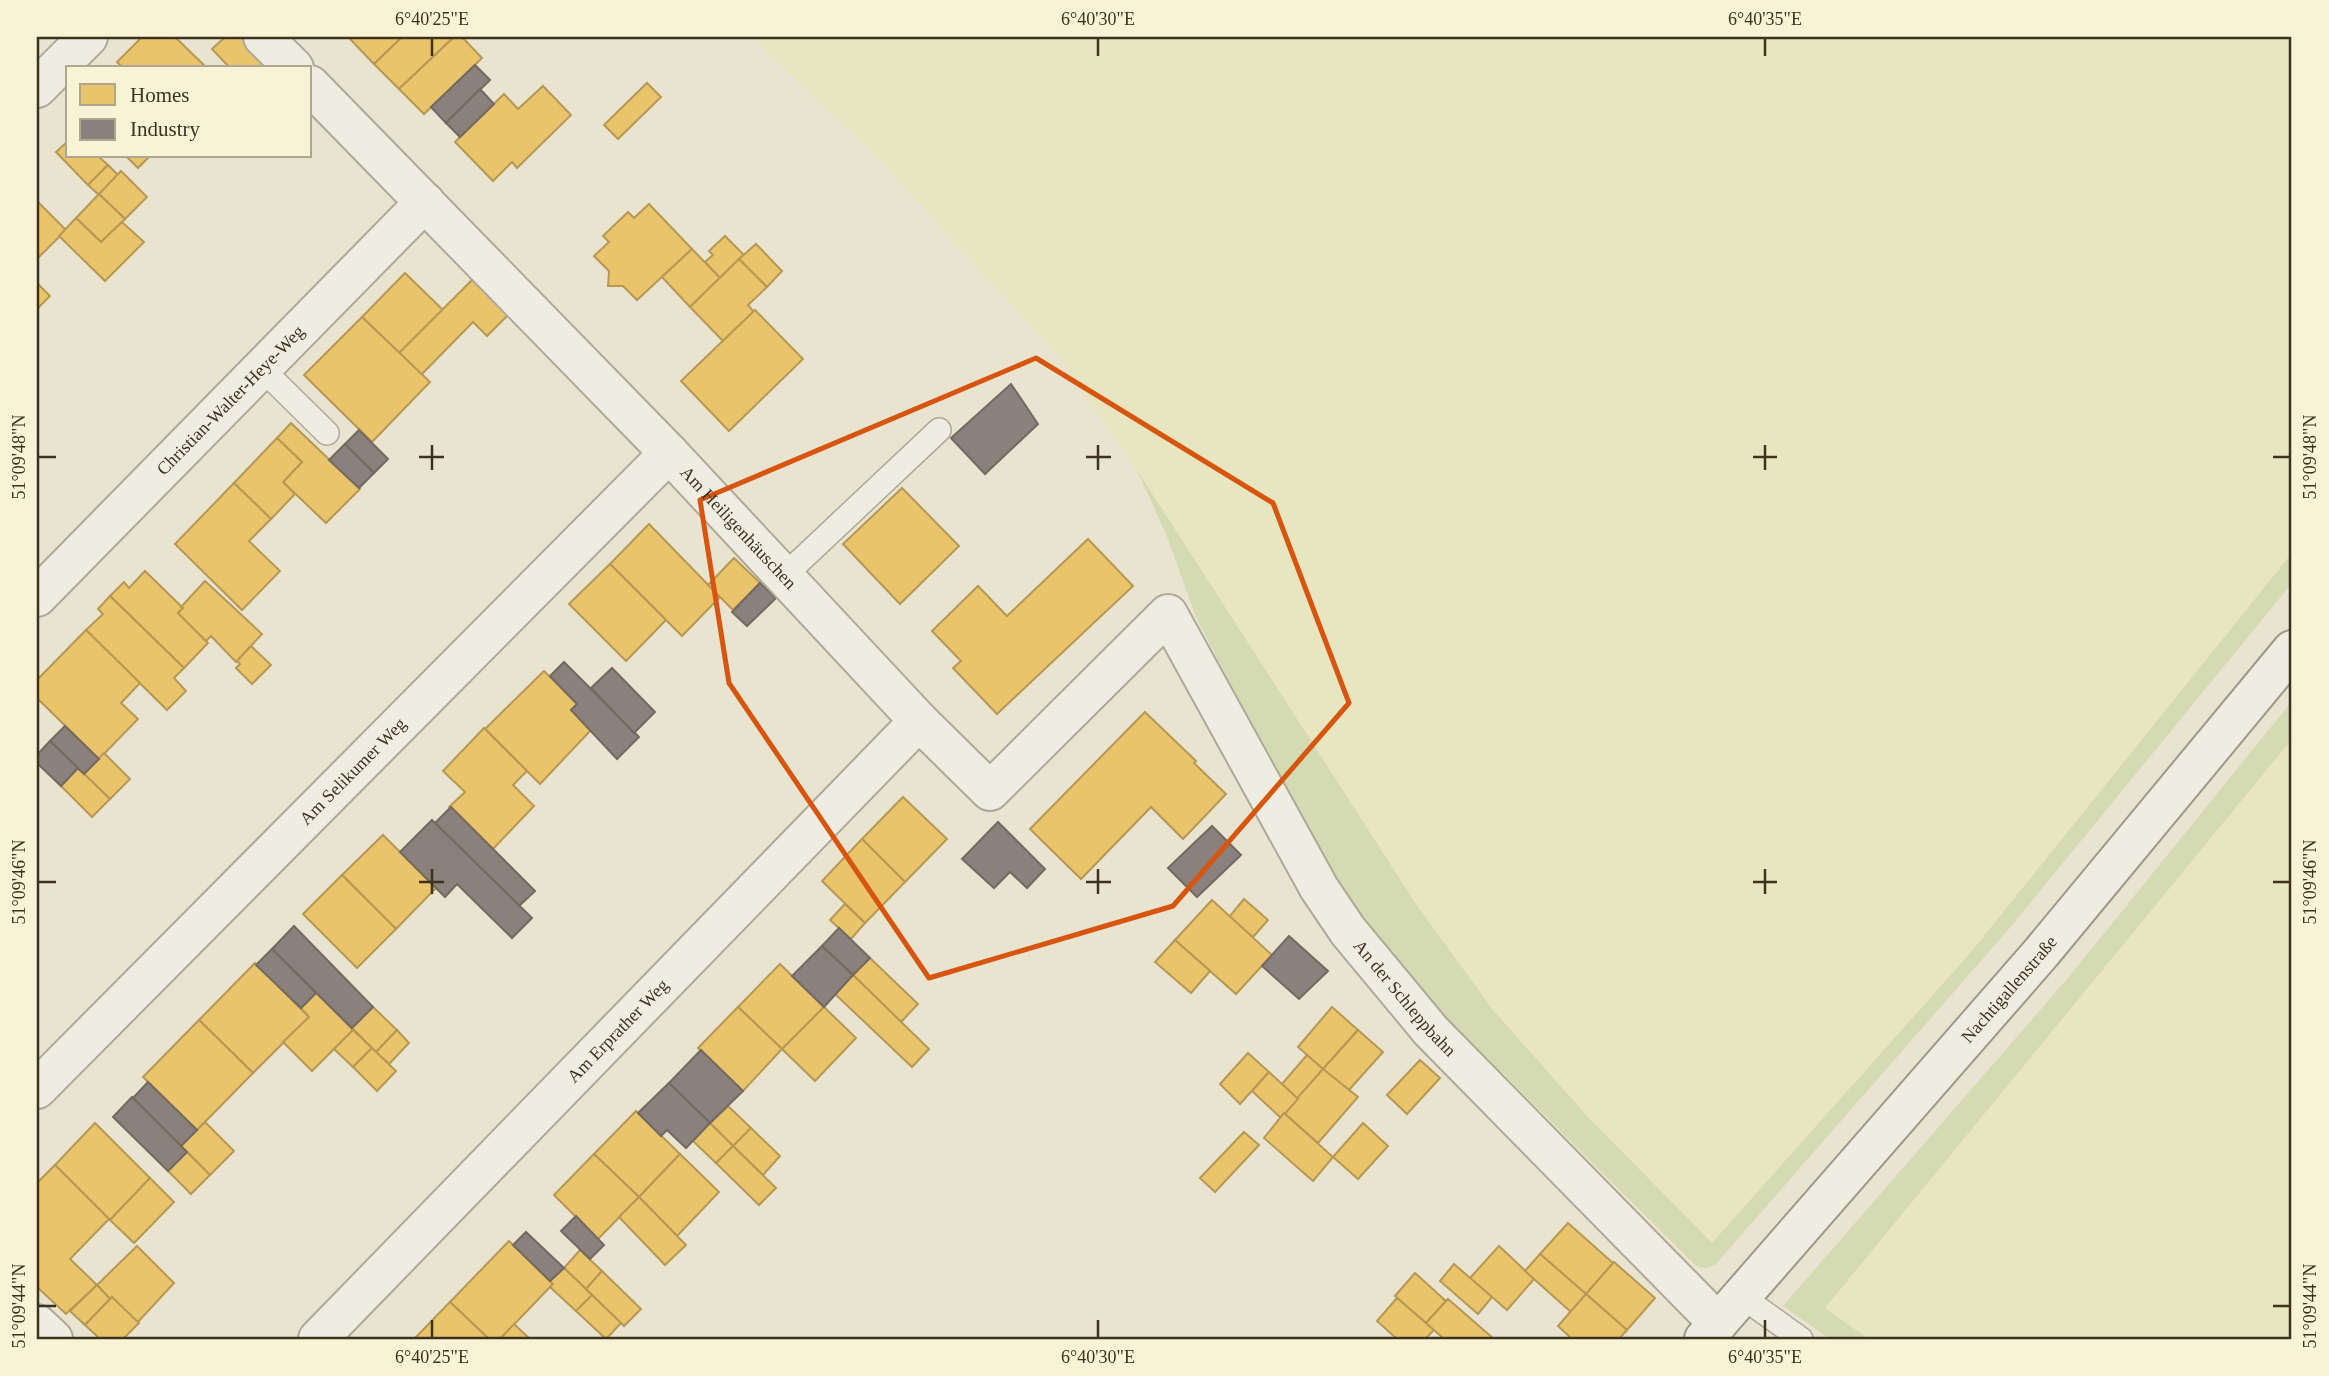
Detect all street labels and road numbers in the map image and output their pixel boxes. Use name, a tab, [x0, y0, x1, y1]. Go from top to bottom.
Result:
street label: Christian-Walter-Heye-Weg	[153, 321, 308, 479]
street label: Am Heiligenhäuschen	[676, 462, 801, 593]
street label: Am Selikumer Weg	[296, 714, 410, 829]
street label: Nachtigallenstraße	[1957, 932, 2061, 1047]
street label: An der Schleppbahn	[1350, 936, 1460, 1060]
street label: Am Erprather Weg	[563, 975, 672, 1087]

